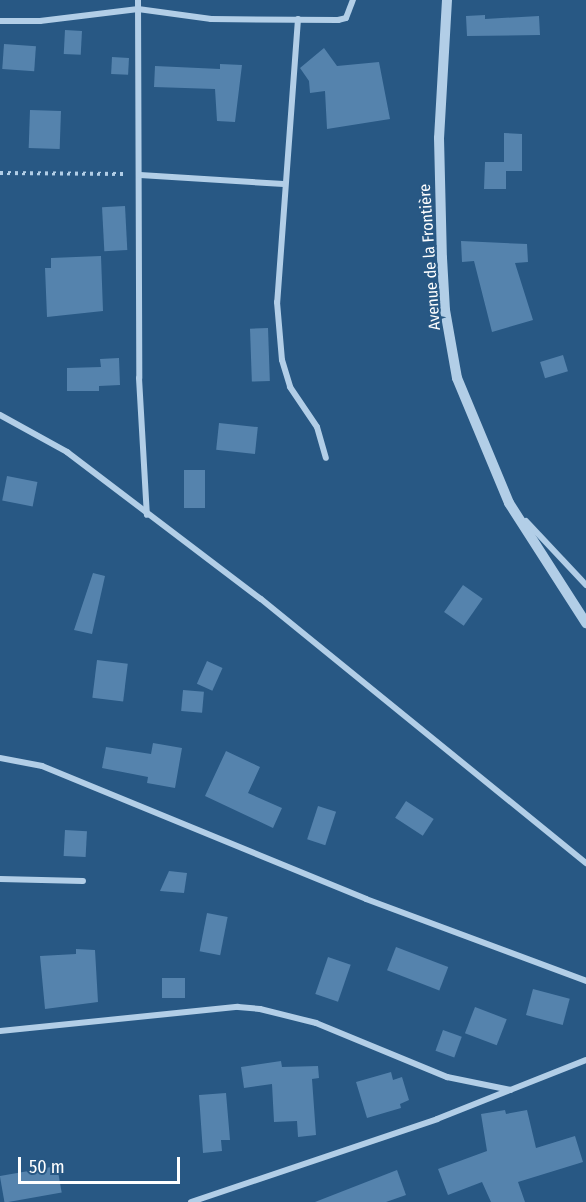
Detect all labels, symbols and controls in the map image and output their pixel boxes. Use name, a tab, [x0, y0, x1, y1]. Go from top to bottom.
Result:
street label: Avenue de la Frontière	[415, 183, 445, 331]
scale bar	[21, 1145, 183, 1183]
text: 50 m	[29, 1156, 65, 1178]

